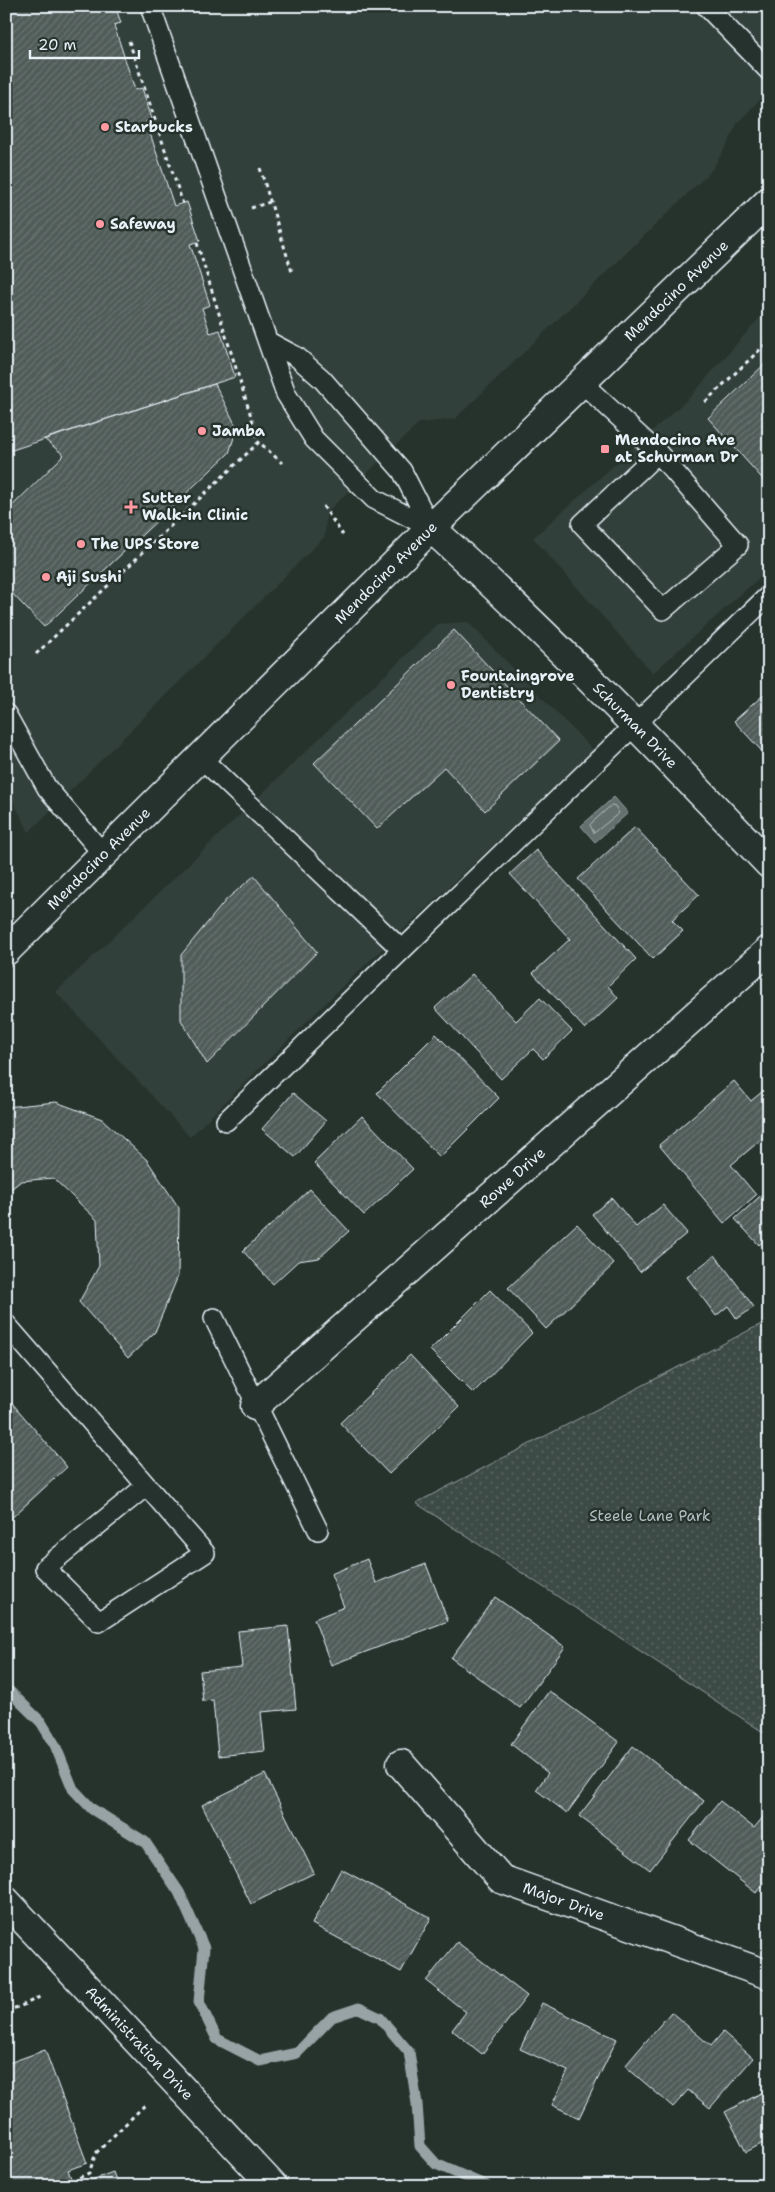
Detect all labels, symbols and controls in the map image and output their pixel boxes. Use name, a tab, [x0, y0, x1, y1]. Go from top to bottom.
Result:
scale bar	[30, 28, 139, 60]
text: 20 m	[38, 35, 77, 55]
place label: Starbucks	[115, 117, 193, 137]
marker: Starbucks	[99, 121, 111, 133]
place label: Safeway	[110, 214, 176, 234]
marker: Safeway	[94, 218, 106, 230]
street label: Mendocino Avenue	[620, 236, 733, 346]
place label: Jamba	[212, 421, 266, 441]
marker: Jamba	[196, 425, 208, 437]
place label: Mendocino Ave at Schurman Dr	[615, 430, 739, 467]
marker: Mendocino Ave at Schurman Dr	[599, 443, 611, 455]
place label: Sutter Walk-in Clinic	[142, 488, 248, 525]
marker: Sutter Walk-in Clinic	[124, 500, 138, 514]
street label: Mendocino Avenue	[330, 517, 442, 629]
place label: The UPS Store	[91, 534, 199, 554]
marker: The UPS Store	[75, 538, 87, 550]
place label: Aji Sushi	[56, 567, 122, 587]
marker: Aji Sushi	[40, 571, 52, 583]
place label: Fountaingrove Dentistry	[461, 666, 575, 703]
street label: Schurman Drive	[588, 678, 682, 773]
marker: Fountaingrove Dentistry	[445, 679, 457, 691]
street label: Mendocino Avenue	[43, 803, 155, 914]
street label: Rowe Drive	[475, 1143, 550, 1212]
park label: Steele Lane Park	[589, 1506, 711, 1526]
street label: Major Drive	[520, 1878, 607, 1925]
street label: Administration Drive	[81, 1982, 198, 2105]

